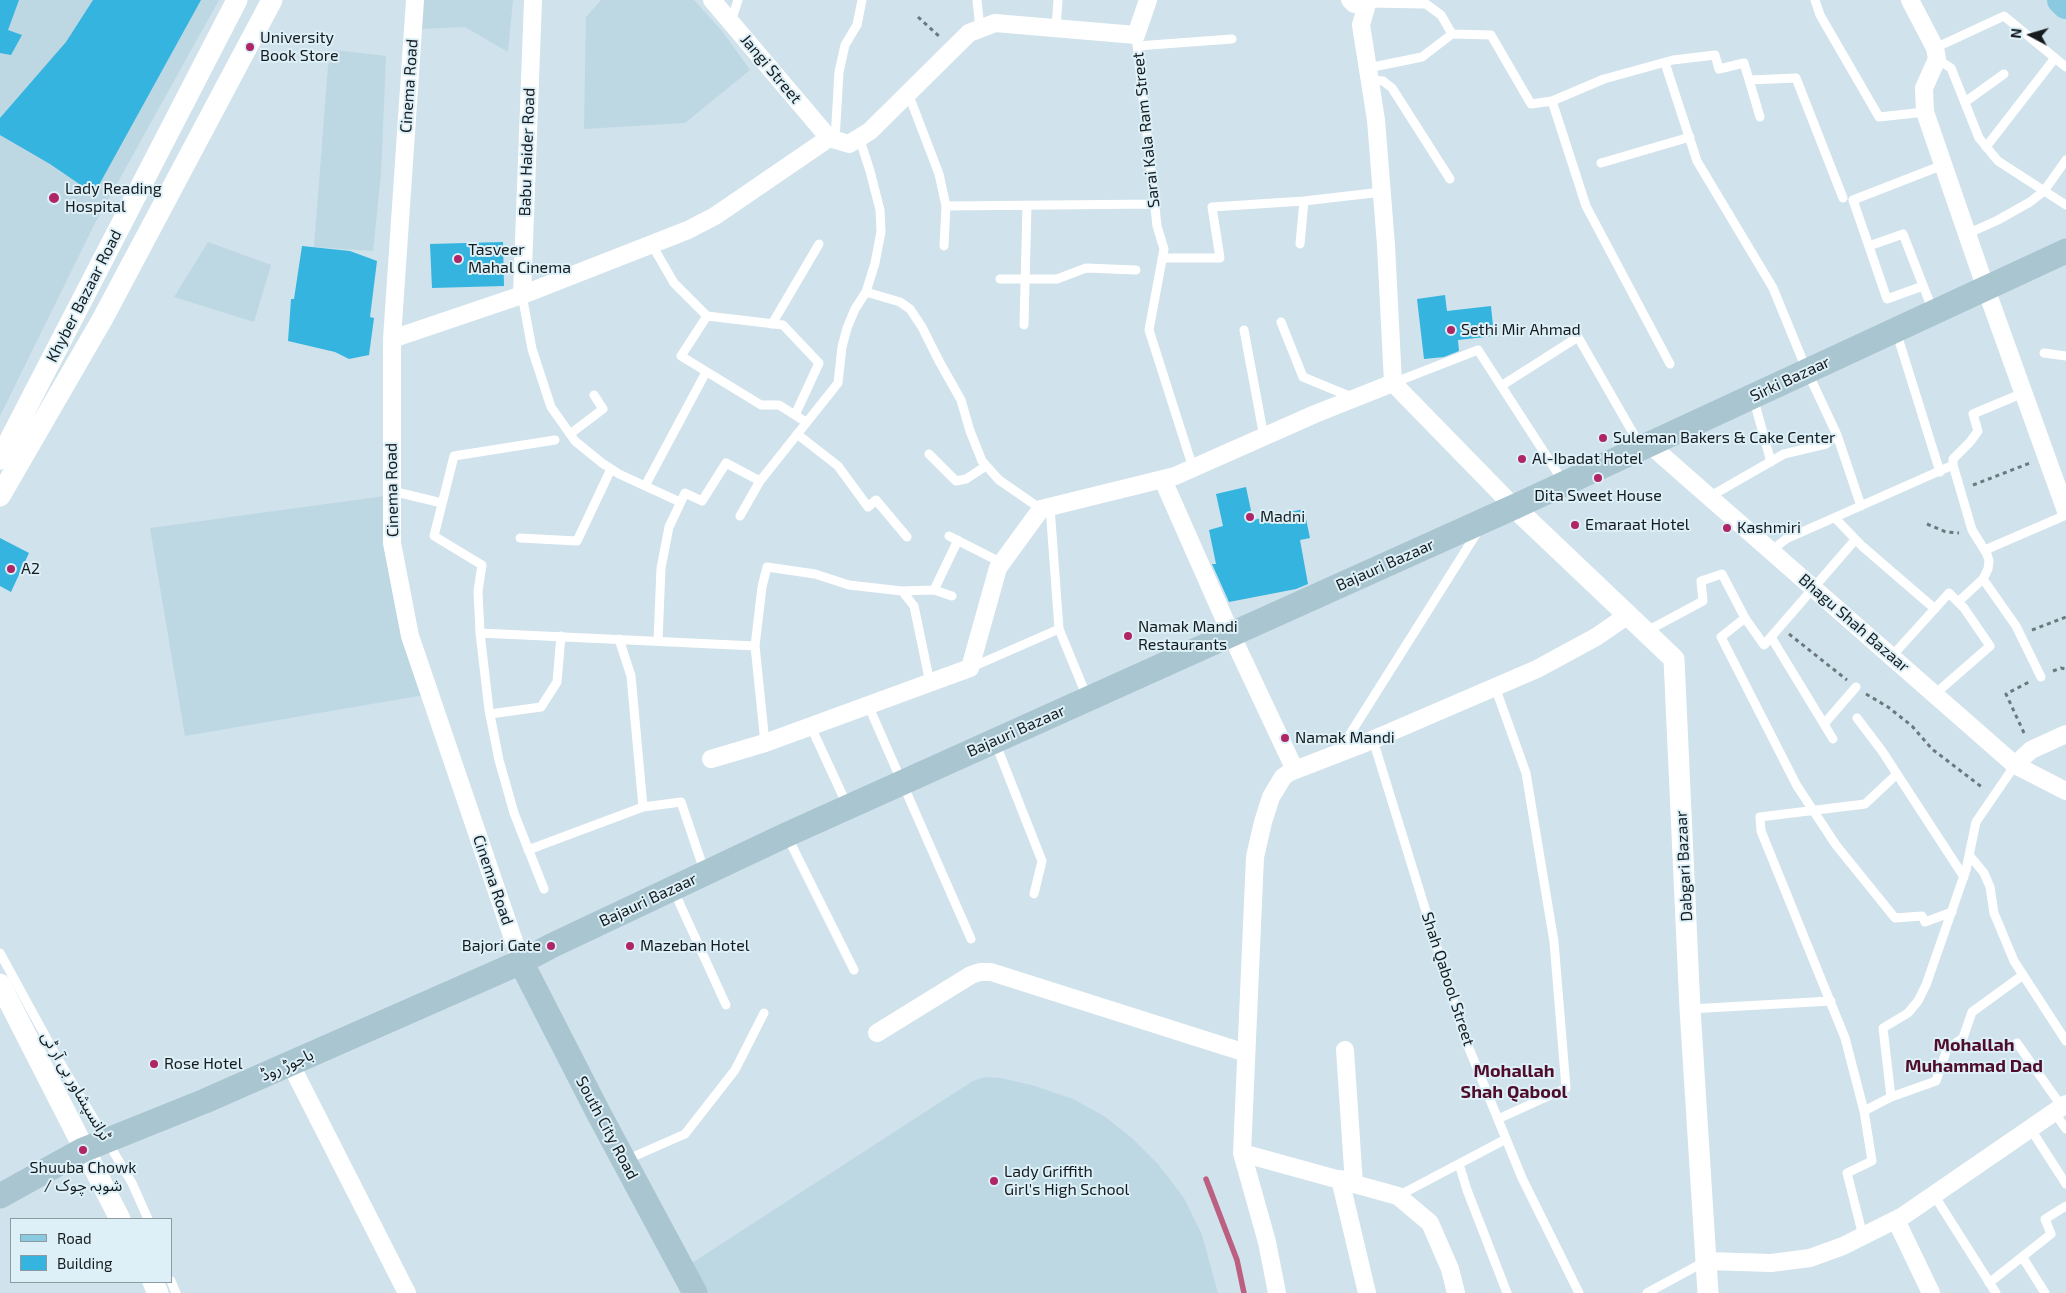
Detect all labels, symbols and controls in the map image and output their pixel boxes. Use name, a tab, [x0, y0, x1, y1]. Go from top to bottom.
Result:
north arrow	[2006, 10, 2056, 60]
text: N	[2007, 27, 2025, 39]
place label: University Book Store	[260, 28, 339, 66]
street label: Jangi Street	[737, 30, 805, 108]
street label: Cinema Road	[396, 38, 422, 134]
marker: University Book Store	[244, 41, 256, 53]
street label: Sarai Kala Ram Street	[1128, 51, 1164, 209]
street label: Babu Haider Road	[515, 87, 539, 217]
place label: Lady Reading Hospital	[65, 179, 162, 217]
marker: Lady Reading Hospital	[47, 191, 61, 205]
street label: Khyber Bazaar Road	[42, 227, 126, 365]
place label: Tasveer Mahal Cinema	[468, 240, 571, 278]
marker: Tasveer Mahal Cinema	[452, 253, 464, 265]
place label: Sethi Mir Ahmad	[1461, 320, 1581, 340]
marker: Sethi Mir Ahmad	[1445, 324, 1457, 336]
street label: Sirki Bazaar	[1747, 352, 1833, 406]
place label: Suleman Bakers & Cake Center	[1613, 428, 1835, 448]
marker: Suleman Bakers & Cake Center	[1597, 432, 1609, 444]
street label: Cinema Road	[382, 443, 402, 537]
place label: Al-Ibadat Hotel	[1532, 449, 1642, 469]
marker: Al-Ibadat Hotel	[1516, 453, 1528, 465]
marker: Dita Sweet House	[1592, 472, 1604, 484]
place label: Dita Sweet House	[1534, 486, 1662, 506]
place label: Madni	[1260, 507, 1305, 527]
marker: Madni	[1244, 511, 1256, 523]
place label: Emaraat Hotel	[1585, 515, 1690, 535]
place label: Kashmiri	[1737, 518, 1801, 538]
marker: Emaraat Hotel	[1569, 519, 1581, 531]
marker: Kashmiri	[1721, 522, 1733, 534]
street label: Bajauri Bazaar	[1333, 535, 1437, 595]
place label: A2	[21, 559, 40, 579]
marker: A2	[5, 563, 17, 575]
street label: Bhagu Shah Bazaar	[1795, 570, 1913, 676]
place label: Namak Mandi Restaurants	[1138, 617, 1238, 655]
marker: Namak Mandi Restaurants	[1122, 630, 1134, 642]
street label: Bajauri Bazaar	[964, 701, 1068, 761]
place label: Namak Mandi	[1295, 728, 1395, 748]
marker: Namak Mandi	[1279, 732, 1291, 744]
street label: Dabgari Bazaar	[1672, 810, 1696, 922]
street label: Cinema Road	[469, 832, 517, 928]
street label: Bajauri Bazaar	[596, 869, 700, 931]
street label: Shah Qabool Street	[1417, 910, 1479, 1048]
place label: Bajori Gate	[462, 936, 541, 956]
place label: Mazeban Hotel	[640, 936, 750, 956]
marker: Bajori Gate	[545, 940, 557, 952]
marker: Mazeban Hotel	[624, 940, 636, 952]
street label: ٹرانسپشاور بی آر ٹی	[37, 1028, 115, 1144]
district label: Mohallah Muhammad Dad	[1905, 1034, 2043, 1076]
street label: باجوڑ روڈ	[258, 1045, 316, 1085]
place label: Rose Hotel	[164, 1054, 242, 1074]
marker: Rose Hotel	[148, 1058, 160, 1070]
district label: Mohallah Shah Qabool	[1461, 1060, 1567, 1102]
street label: South City Road	[572, 1073, 642, 1183]
marker: Shuuba Chowk / شوبہ چوک	[77, 1144, 89, 1156]
place label: Shuuba Chowk / شوبہ چوک	[30, 1158, 136, 1196]
place label: Lady Griffith Girl's High School	[1004, 1162, 1129, 1200]
marker: Lady Griffith Girl's High School	[988, 1175, 1000, 1187]
legend	[10, 1218, 172, 1283]
text: Road	[57, 1229, 92, 1247]
text: Building	[57, 1254, 112, 1272]

